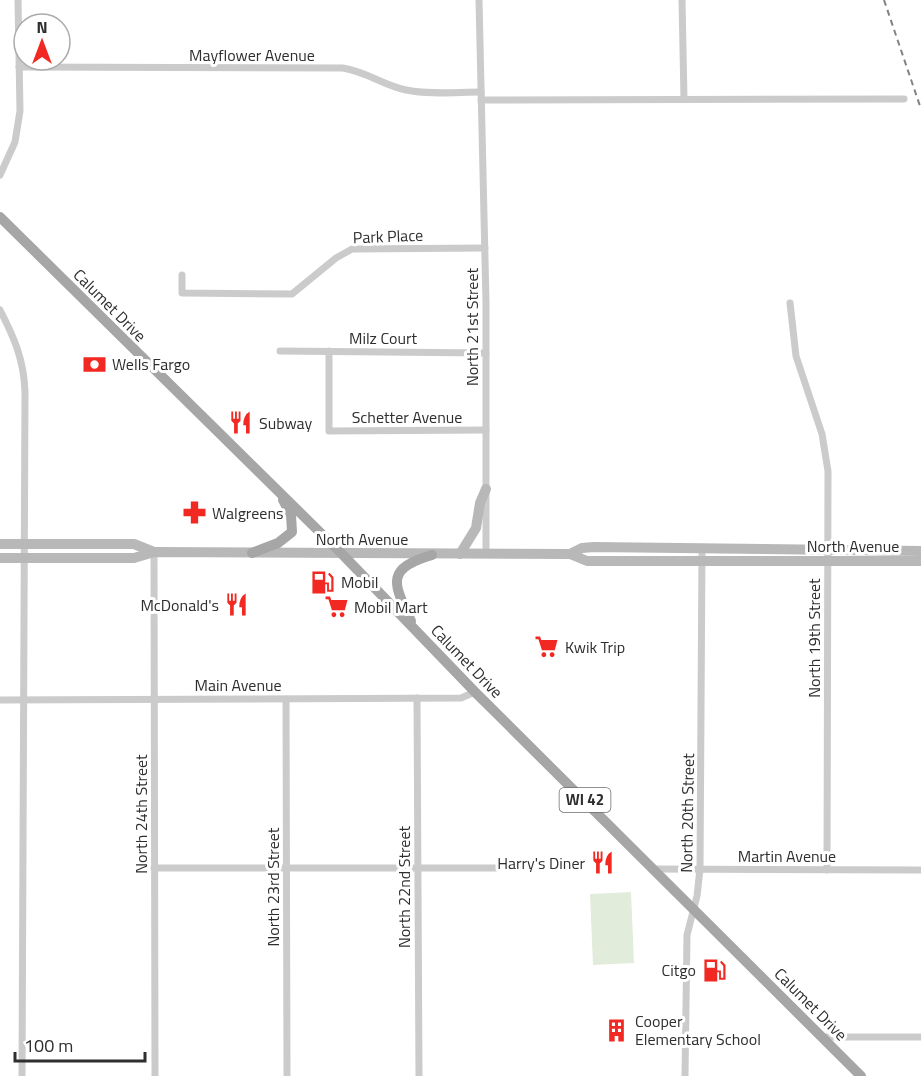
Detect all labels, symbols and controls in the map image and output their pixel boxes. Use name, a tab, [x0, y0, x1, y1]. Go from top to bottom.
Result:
north arrow	[12, 12, 72, 72]
text: N	[36, 15, 48, 39]
street label: Mayflower Avenue	[189, 43, 315, 67]
street label: Park Place	[352, 223, 424, 249]
street label: Calumet Drive	[68, 263, 152, 347]
street label: North 21st Street	[460, 268, 484, 386]
street label: Milz Court	[349, 326, 417, 350]
bank icon: Wells Fargo	[81, 351, 107, 377]
place label: Wells Fargo	[112, 352, 190, 376]
street label: Schetter Avenue	[352, 405, 462, 429]
restaurant icon: Subway	[228, 410, 254, 436]
place label: Subway	[259, 411, 313, 435]
pharmacy icon: Walgreens	[181, 500, 207, 526]
place label: Walgreens	[212, 501, 283, 525]
street label: North Avenue	[316, 527, 408, 551]
street label: North Avenue	[807, 534, 899, 558]
fuel station icon: Mobil	[310, 569, 336, 595]
place label: Mobil	[341, 570, 378, 594]
street label: North 19th Street	[802, 578, 826, 698]
restaurant icon: McDonald's	[224, 592, 250, 618]
place label: McDonald's	[140, 593, 219, 617]
supermarket icon: Mobil Mart	[323, 594, 349, 620]
place label: Mobil Mart	[354, 595, 428, 619]
street label: Calumet Drive	[426, 619, 508, 703]
supermarket icon: Kwik Trip	[534, 634, 560, 660]
place label: Kwik Trip	[565, 635, 625, 659]
street label: Main Avenue	[194, 673, 282, 697]
street label: North 20th Street	[674, 753, 700, 873]
street label: North 24th Street	[129, 754, 153, 874]
road number: WI 42	[560, 788, 610, 812]
street label: North 22nd Street	[392, 826, 416, 948]
street label: North 23rd Street	[261, 827, 285, 946]
street label: Martin Avenue	[738, 844, 836, 868]
restaurant icon: Harry's Diner	[590, 850, 616, 876]
place label: Harry's Diner	[497, 851, 585, 875]
fuel station icon: Citgo	[701, 957, 727, 983]
place label: Citgo	[662, 958, 696, 982]
street label: Calumet Drive	[769, 962, 853, 1046]
place label: Cooper Elementary School	[635, 1009, 761, 1051]
building icon: Cooper Elementary School	[604, 1017, 630, 1043]
scale bar	[15, 1025, 146, 1063]
text: 100 m	[24, 1032, 73, 1059]

